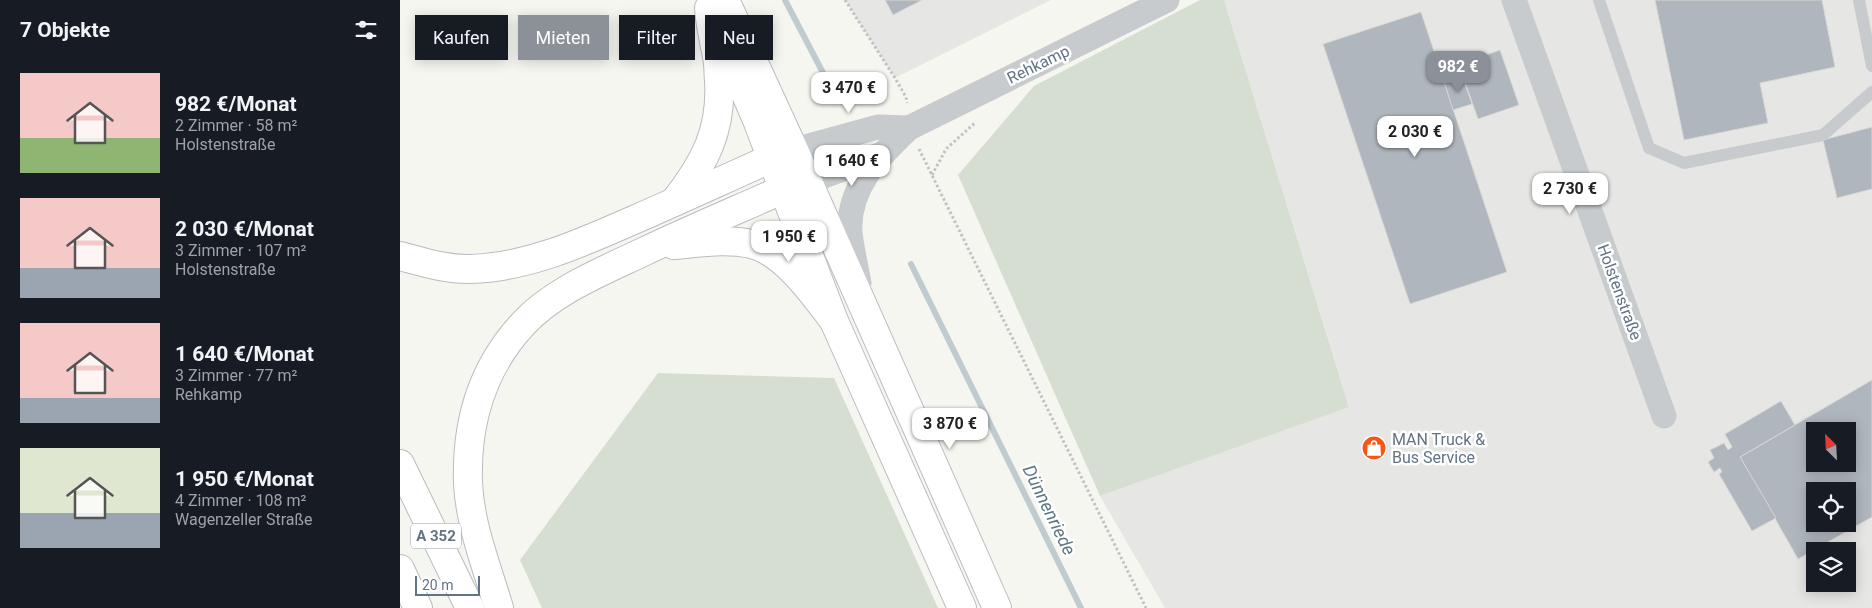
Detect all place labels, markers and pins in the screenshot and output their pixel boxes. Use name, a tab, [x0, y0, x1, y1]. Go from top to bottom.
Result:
pin: 982 €	[1423, 51, 1493, 93]
pin: 3 470 €	[803, 72, 895, 114]
pin: 2 030 €	[1369, 116, 1461, 158]
pin: 1 640 €	[806, 144, 898, 187]
pin: 2 730 €	[1524, 172, 1616, 215]
pin: 1 950 €	[743, 220, 835, 263]
pin: 3 870 €	[904, 408, 996, 450]
place label: MAN Truck & Bus Service	[1392, 430, 1485, 467]
shop icon: MAN Truck & Bus Service	[1361, 435, 1387, 461]

